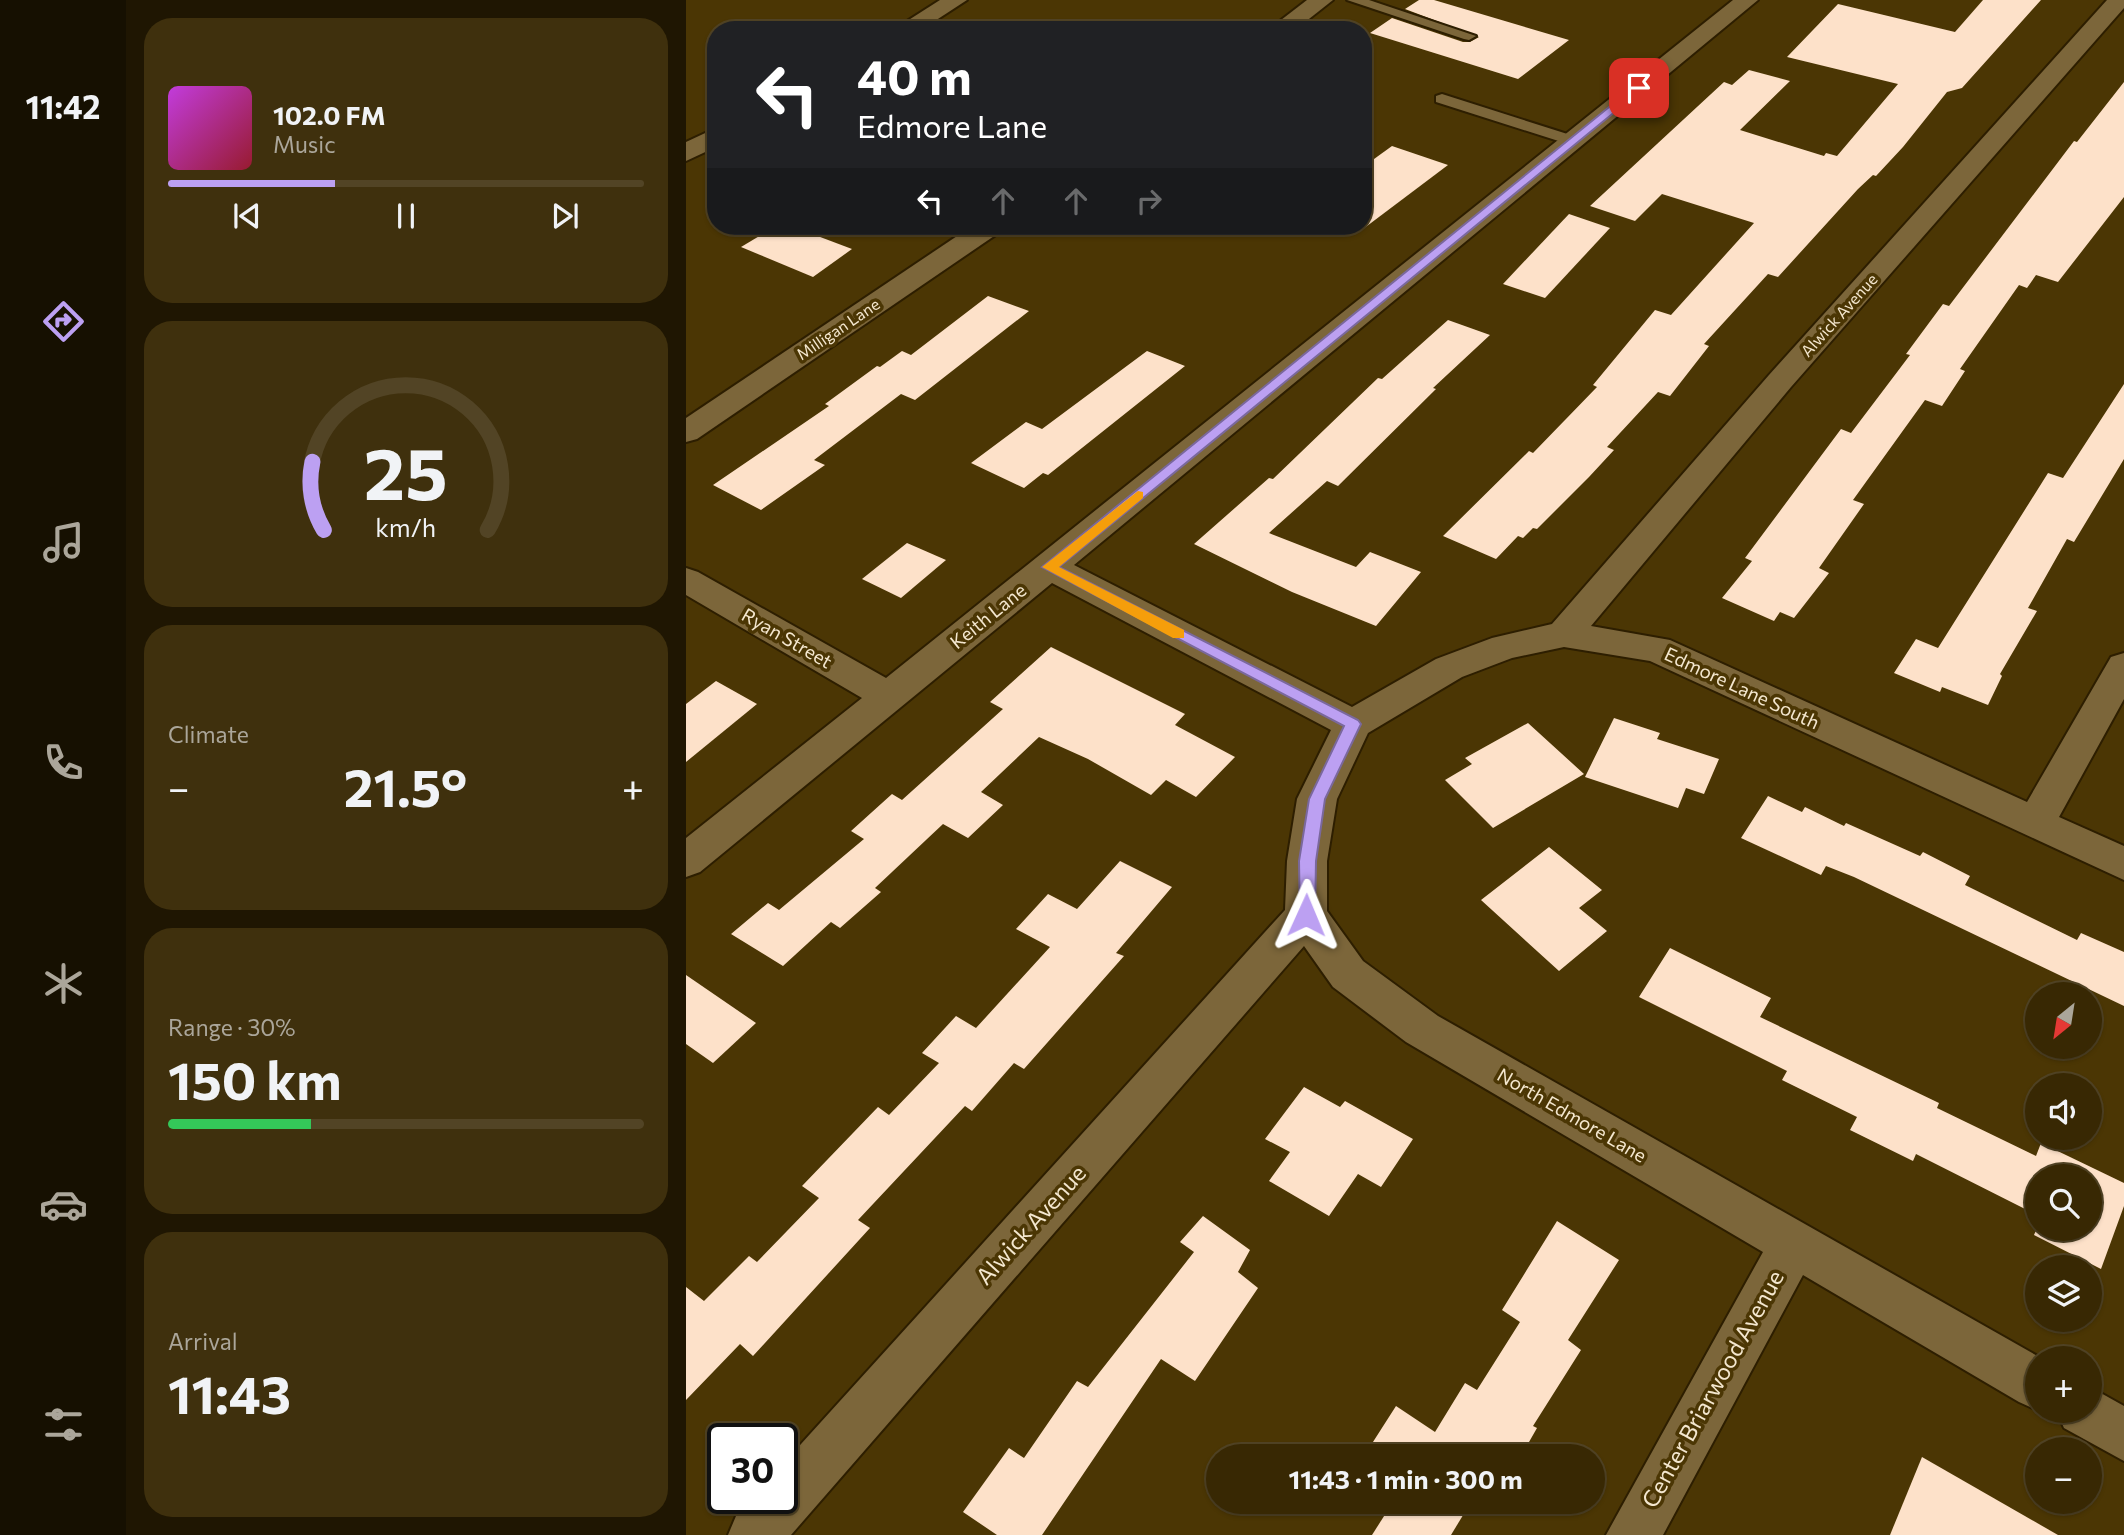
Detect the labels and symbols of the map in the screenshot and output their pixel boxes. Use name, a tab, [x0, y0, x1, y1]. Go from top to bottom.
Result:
pin	[1609, 58, 1669, 118]
street label: Alwick Avenue	[1796, 269, 1881, 360]
street label: Milligan Lane	[793, 294, 883, 363]
street label: Keith Lane	[945, 578, 1030, 653]
street label: Ryan Street	[738, 603, 837, 673]
street label: Edmore Lane South	[1661, 642, 1823, 734]
position arrow	[1269, 878, 1343, 952]
north arrow	[2025, 982, 2102, 1059]
street label: North Edmore Lane	[1494, 1063, 1651, 1167]
street label: Alwick Avenue	[969, 1159, 1091, 1290]
street label: Center Briarwood Avenue	[1635, 1265, 1789, 1512]
speed limit sign: 30	[707, 1423, 798, 1514]

